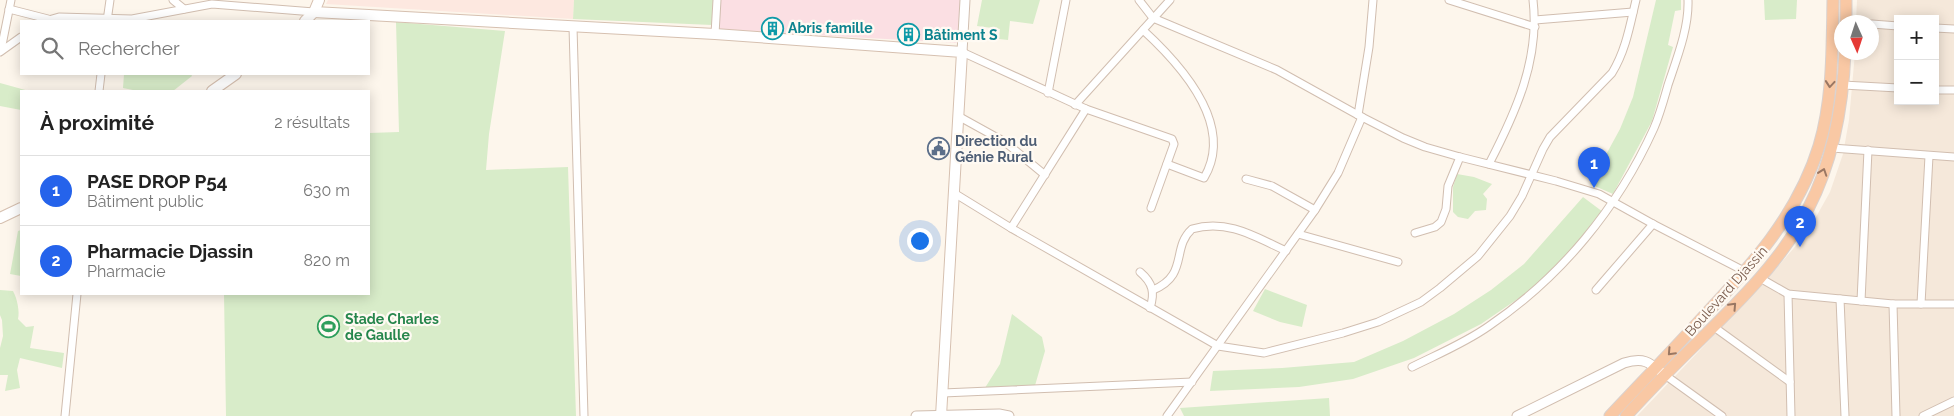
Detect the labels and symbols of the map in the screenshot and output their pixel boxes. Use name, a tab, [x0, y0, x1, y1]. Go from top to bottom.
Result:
north arrow	[1834, 15, 1879, 60]
building icon: Abris famille	[760, 16, 784, 40]
place label: Abris famille	[788, 20, 873, 36]
building icon: Bâtiment S	[896, 23, 920, 47]
place label: Bâtiment S	[924, 27, 998, 43]
one-way arrow	[1825, 80, 1836, 88]
place label: Direction du Génie Rural	[955, 133, 1037, 165]
public building icon: Direction du Génie Rural	[927, 137, 951, 161]
pin: 1	[1578, 147, 1610, 188]
one-way arrow	[1817, 169, 1827, 177]
pin: 2	[1784, 206, 1816, 247]
your location	[907, 228, 933, 254]
street label: Boulevard Djassin	[1682, 243, 1770, 339]
one-way arrow	[1727, 303, 1736, 312]
place label: Stade Charles de Gaulle	[345, 311, 439, 343]
sports icon: Stade Charles de Gaulle	[317, 315, 341, 339]
one-way arrow	[1668, 347, 1677, 356]

